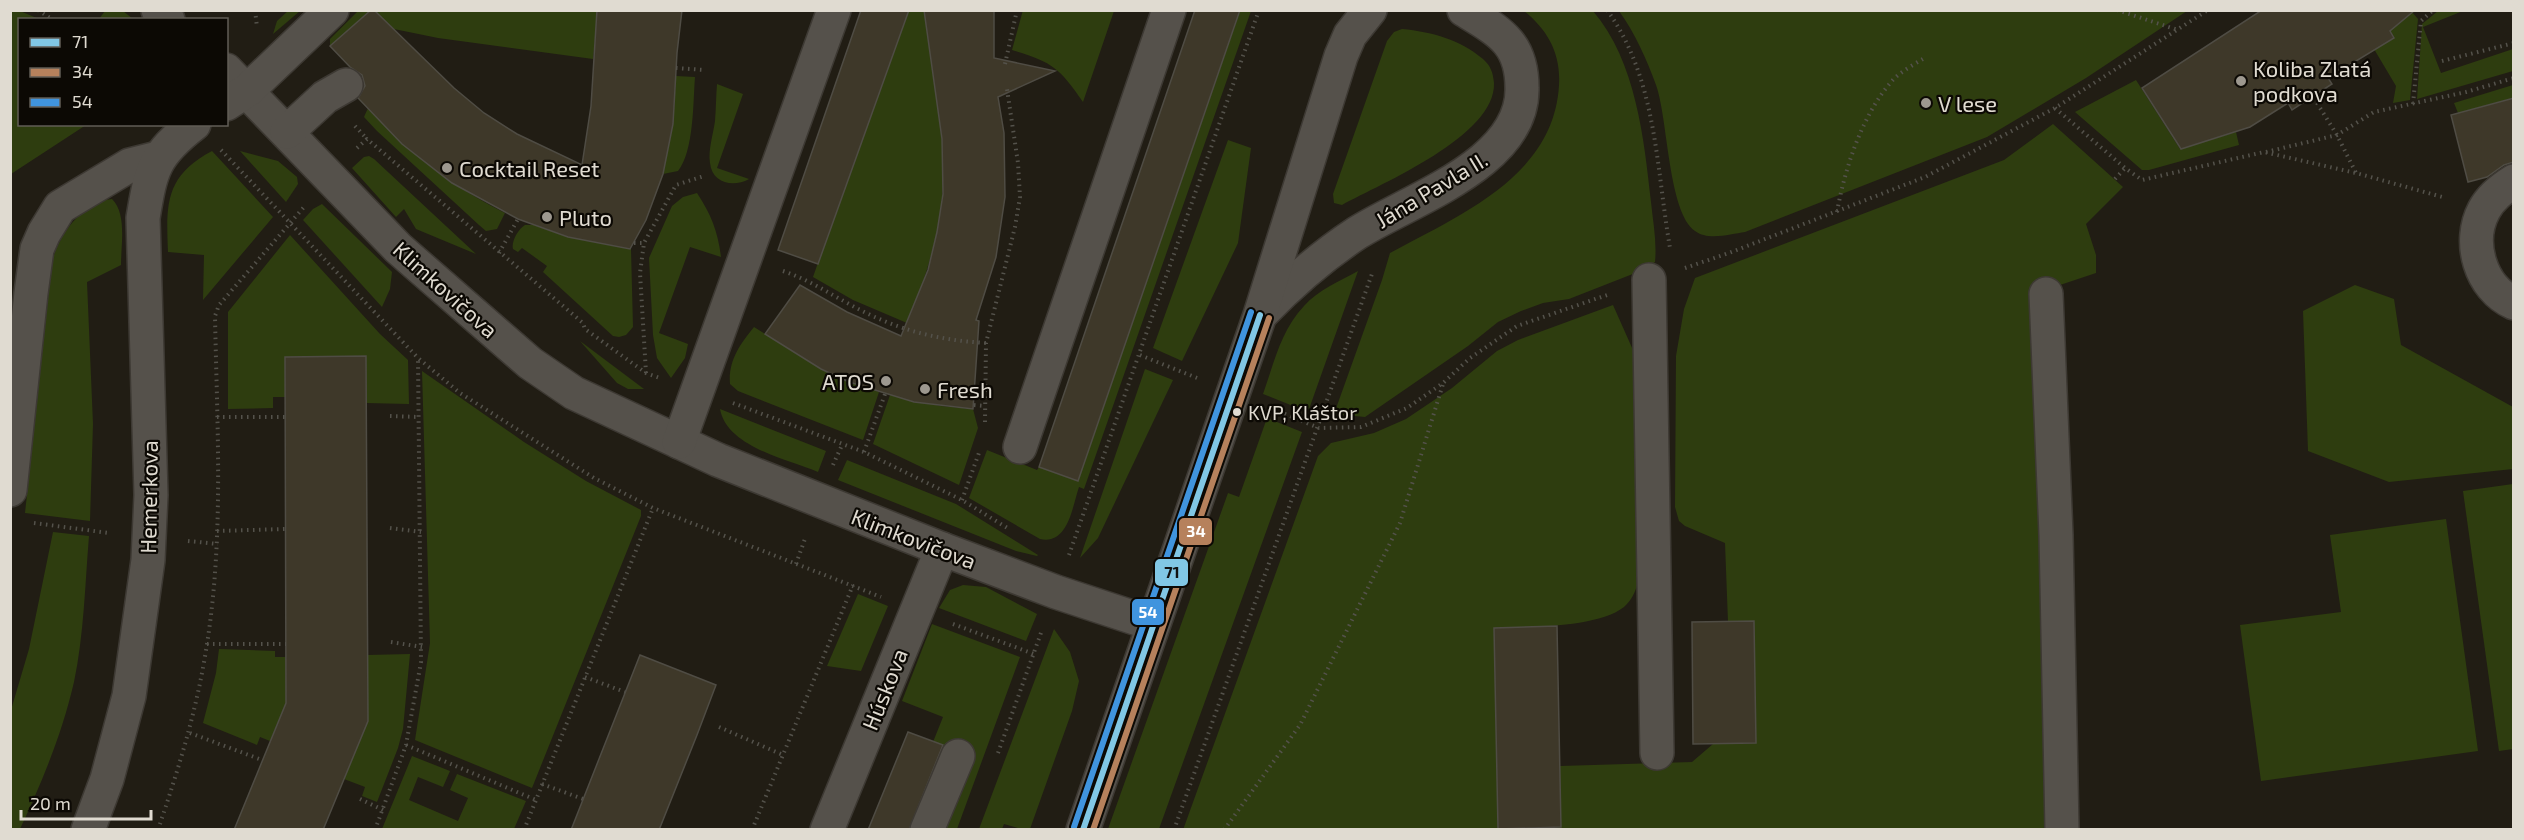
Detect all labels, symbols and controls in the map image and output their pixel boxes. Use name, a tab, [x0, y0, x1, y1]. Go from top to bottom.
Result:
legend	[18, 18, 228, 126]
text: 71	[72, 30, 88, 52]
place label: Koliba Zlatá podkova	[2253, 55, 2371, 106]
text: 34	[72, 60, 93, 82]
marker: Koliba Zlatá podkova	[2234, 74, 2248, 88]
text: 54	[72, 90, 93, 112]
place label: V lese	[1938, 90, 1997, 116]
marker: V lese	[1919, 96, 1933, 110]
street label: Jána Pavla II.	[1370, 145, 1492, 233]
place label: Cocktail Reset	[459, 155, 599, 181]
marker: Cocktail Reset	[440, 161, 454, 175]
place label: Pluto	[559, 204, 612, 230]
marker: Pluto	[540, 210, 554, 224]
street label: Klimkovičova	[389, 235, 503, 343]
place label: ATOS	[822, 368, 874, 394]
marker: ATOS	[879, 374, 893, 388]
place label: Fresh	[937, 376, 993, 402]
marker: Fresh	[918, 382, 932, 396]
place label: KVP, Kláštor	[1248, 400, 1357, 424]
marker: KVP, Kláštor	[1231, 406, 1243, 418]
street label: Hemerkova	[134, 440, 162, 554]
street label: Klimkovičova	[848, 502, 980, 574]
line badge: 34	[1178, 517, 1213, 546]
text: 34	[1186, 521, 1206, 540]
line badge: 71	[1154, 558, 1189, 587]
text: 71	[1164, 562, 1180, 581]
line badge: 54	[1131, 598, 1165, 626]
text: 54	[1138, 602, 1158, 621]
street label: Húskova	[856, 645, 912, 733]
scale bar	[21, 783, 152, 821]
text: 20 m	[30, 792, 71, 814]

